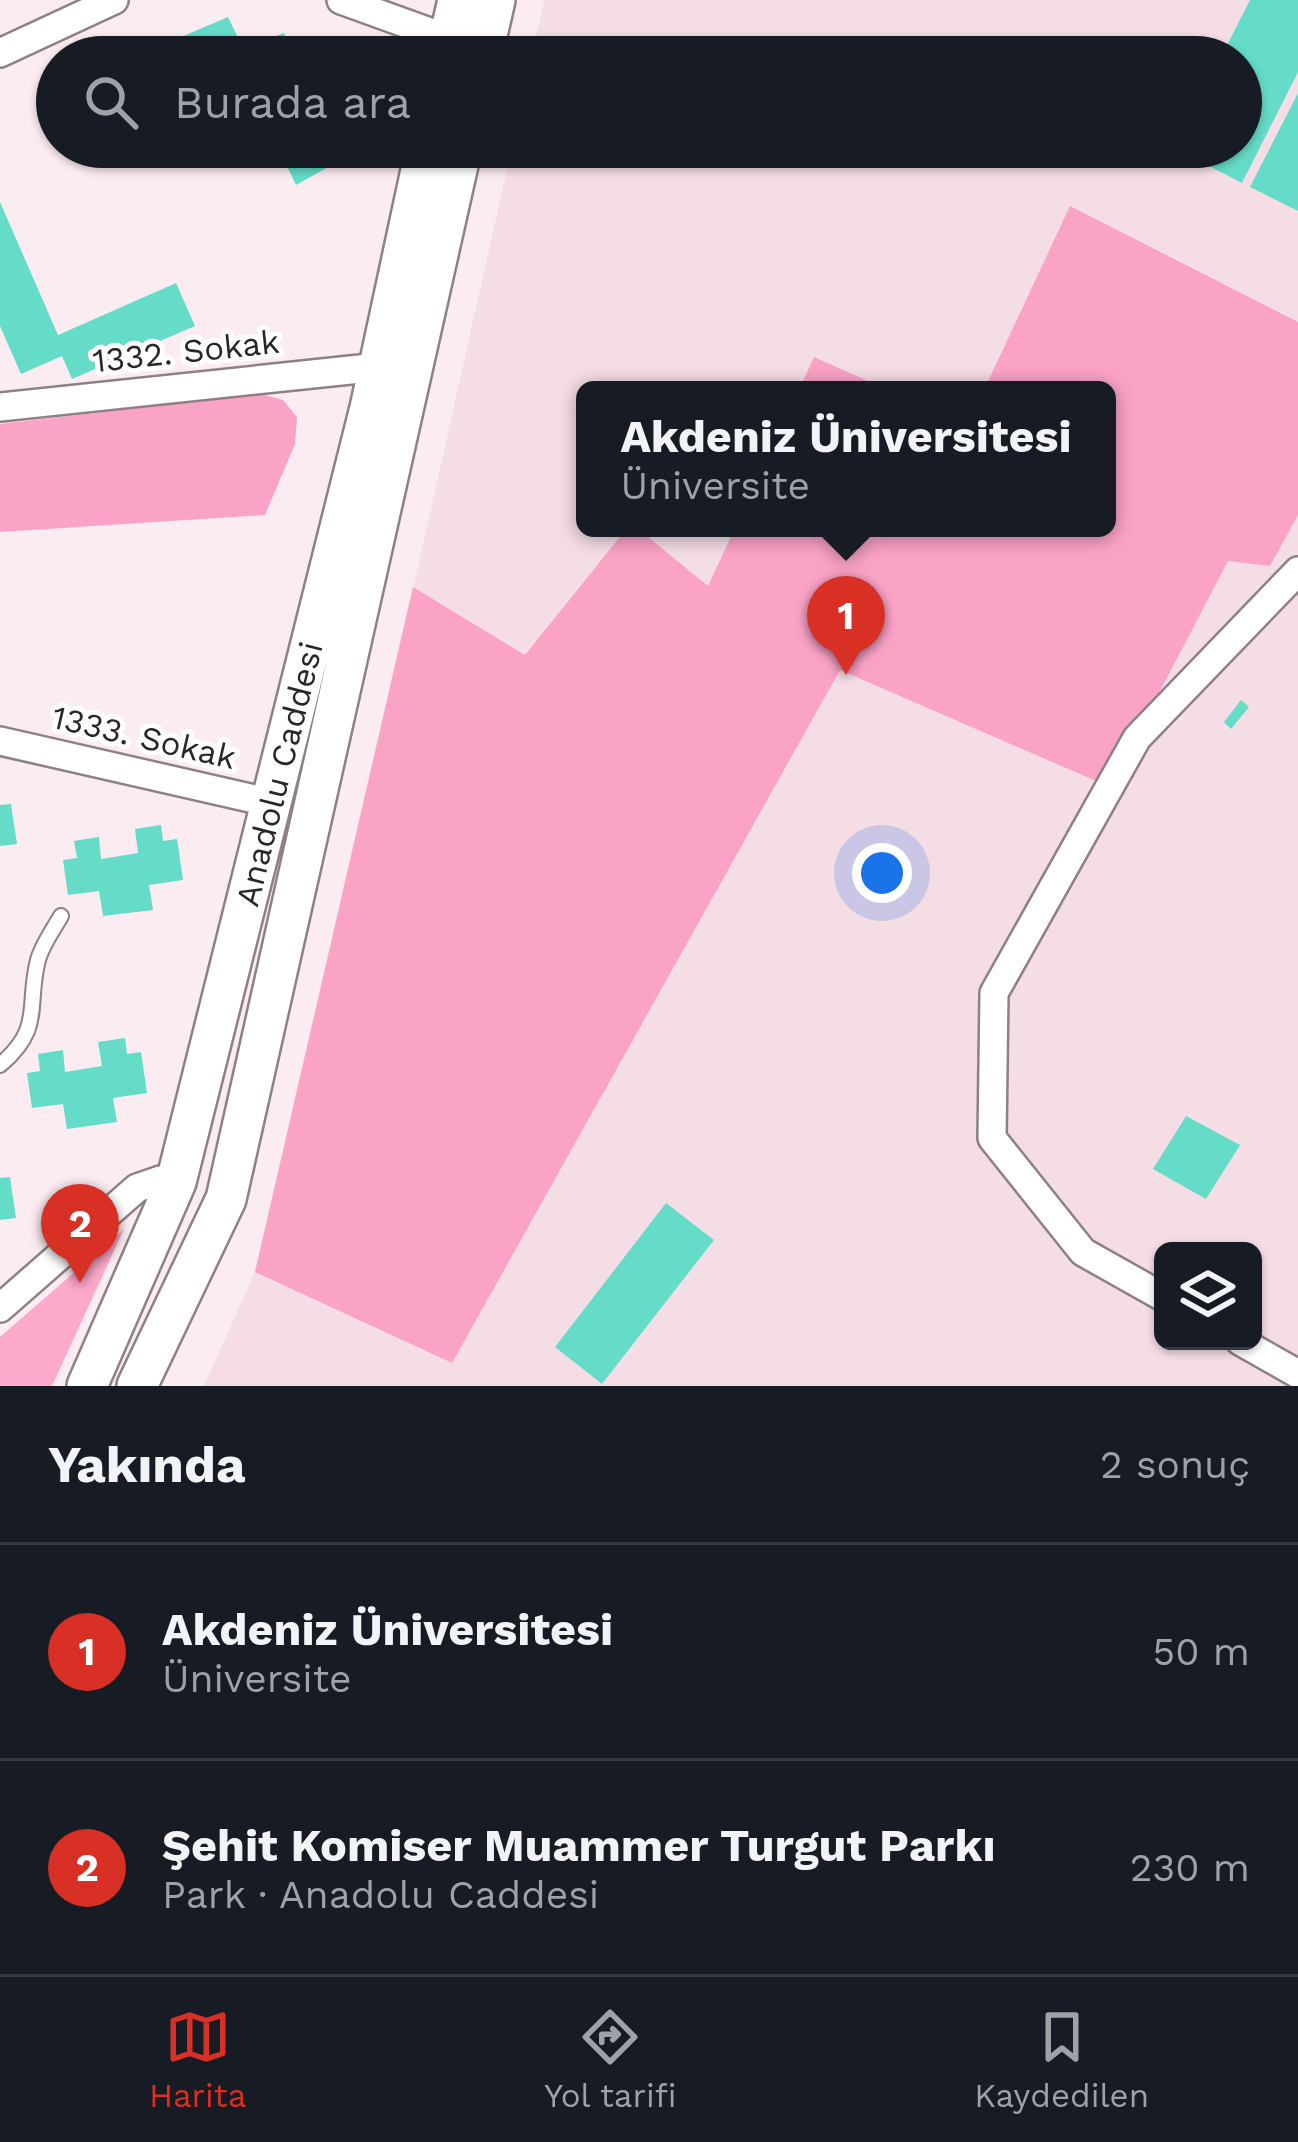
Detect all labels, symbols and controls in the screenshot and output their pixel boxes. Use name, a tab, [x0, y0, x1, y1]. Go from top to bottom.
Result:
search box	[36, 36, 1262, 168]
icon: search	[78, 69, 144, 135]
text: Burada ara	[174, 76, 411, 129]
street label: 1332. Sokak	[91, 322, 281, 380]
popup	[576, 381, 1116, 537]
text: Akdeniz Üniversitesi	[620, 410, 1072, 463]
text: Üniversite	[620, 463, 810, 508]
pin: 1	[807, 576, 885, 675]
street label: Anadolu Caddesi	[227, 638, 331, 910]
street label: 1333. Sokak	[48, 697, 240, 777]
your location	[852, 843, 912, 903]
pin: 2	[41, 1184, 119, 1283]
map controls	[1154, 1242, 1262, 1350]
button: layers	[1154, 1242, 1262, 1350]
text: Yakında	[48, 1435, 245, 1494]
text: 2 sonuç	[1100, 1442, 1250, 1487]
text: Akdeniz Üniversitesi	[162, 1603, 613, 1656]
text: 1	[79, 1629, 95, 1674]
text: 50 m	[1153, 1629, 1250, 1674]
text: Üniversite	[162, 1656, 352, 1701]
text: Şehit Komiser Muammer Turgut Parkı	[162, 1819, 996, 1872]
text: 2	[75, 1845, 99, 1890]
text: 230 m	[1130, 1845, 1250, 1890]
text: Park · Anadolu Caddesi	[162, 1872, 599, 1917]
tab: Harita	[149, 2004, 246, 2115]
tab: Yol tarifi	[544, 2004, 677, 2115]
tab: Kaydedilen	[974, 2004, 1149, 2115]

